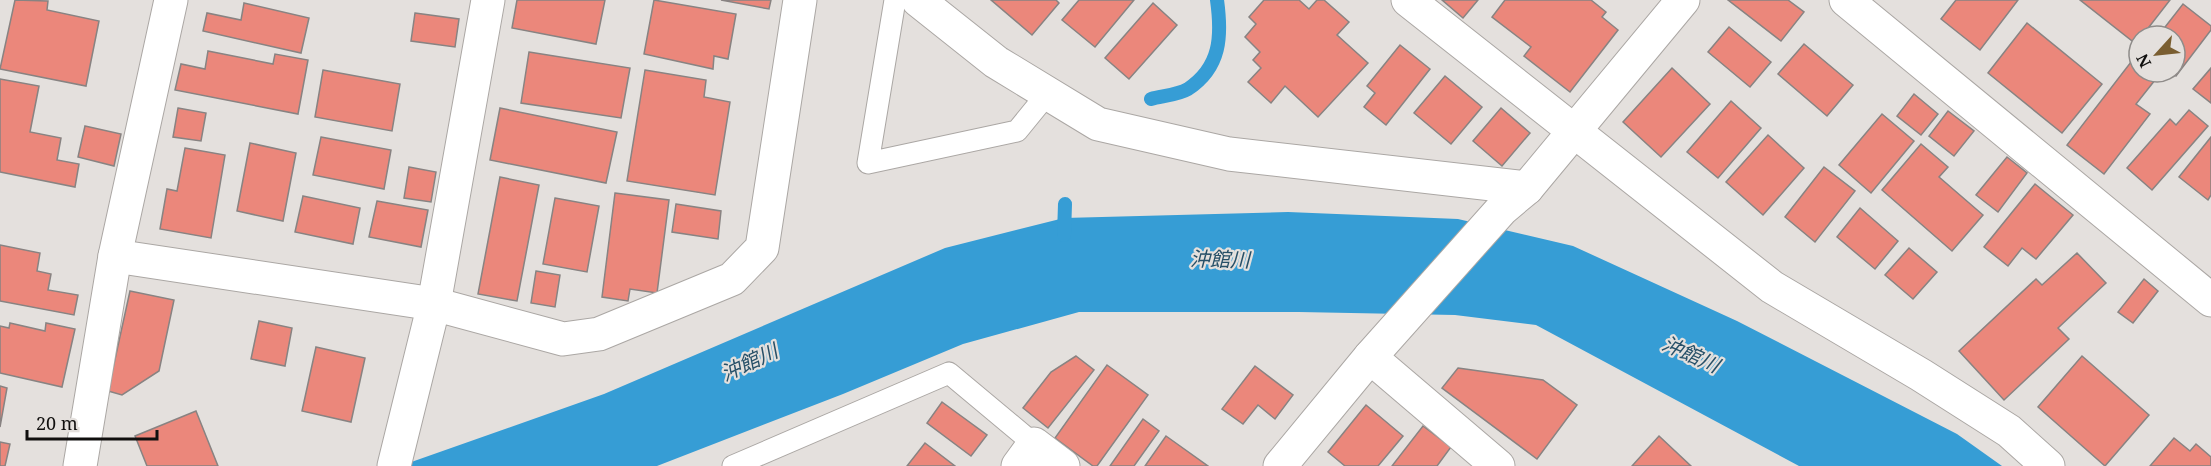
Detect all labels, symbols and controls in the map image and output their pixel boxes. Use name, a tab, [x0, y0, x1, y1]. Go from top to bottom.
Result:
north arrow	[2127, 24, 2187, 84]
text: N	[2131, 50, 2156, 71]
water label: 沖館川	[1190, 245, 1252, 273]
water label: 沖館川	[1658, 329, 1726, 379]
water label: 沖館川	[716, 336, 784, 387]
scale bar	[27, 403, 158, 441]
text: 20 m	[36, 411, 78, 435]

